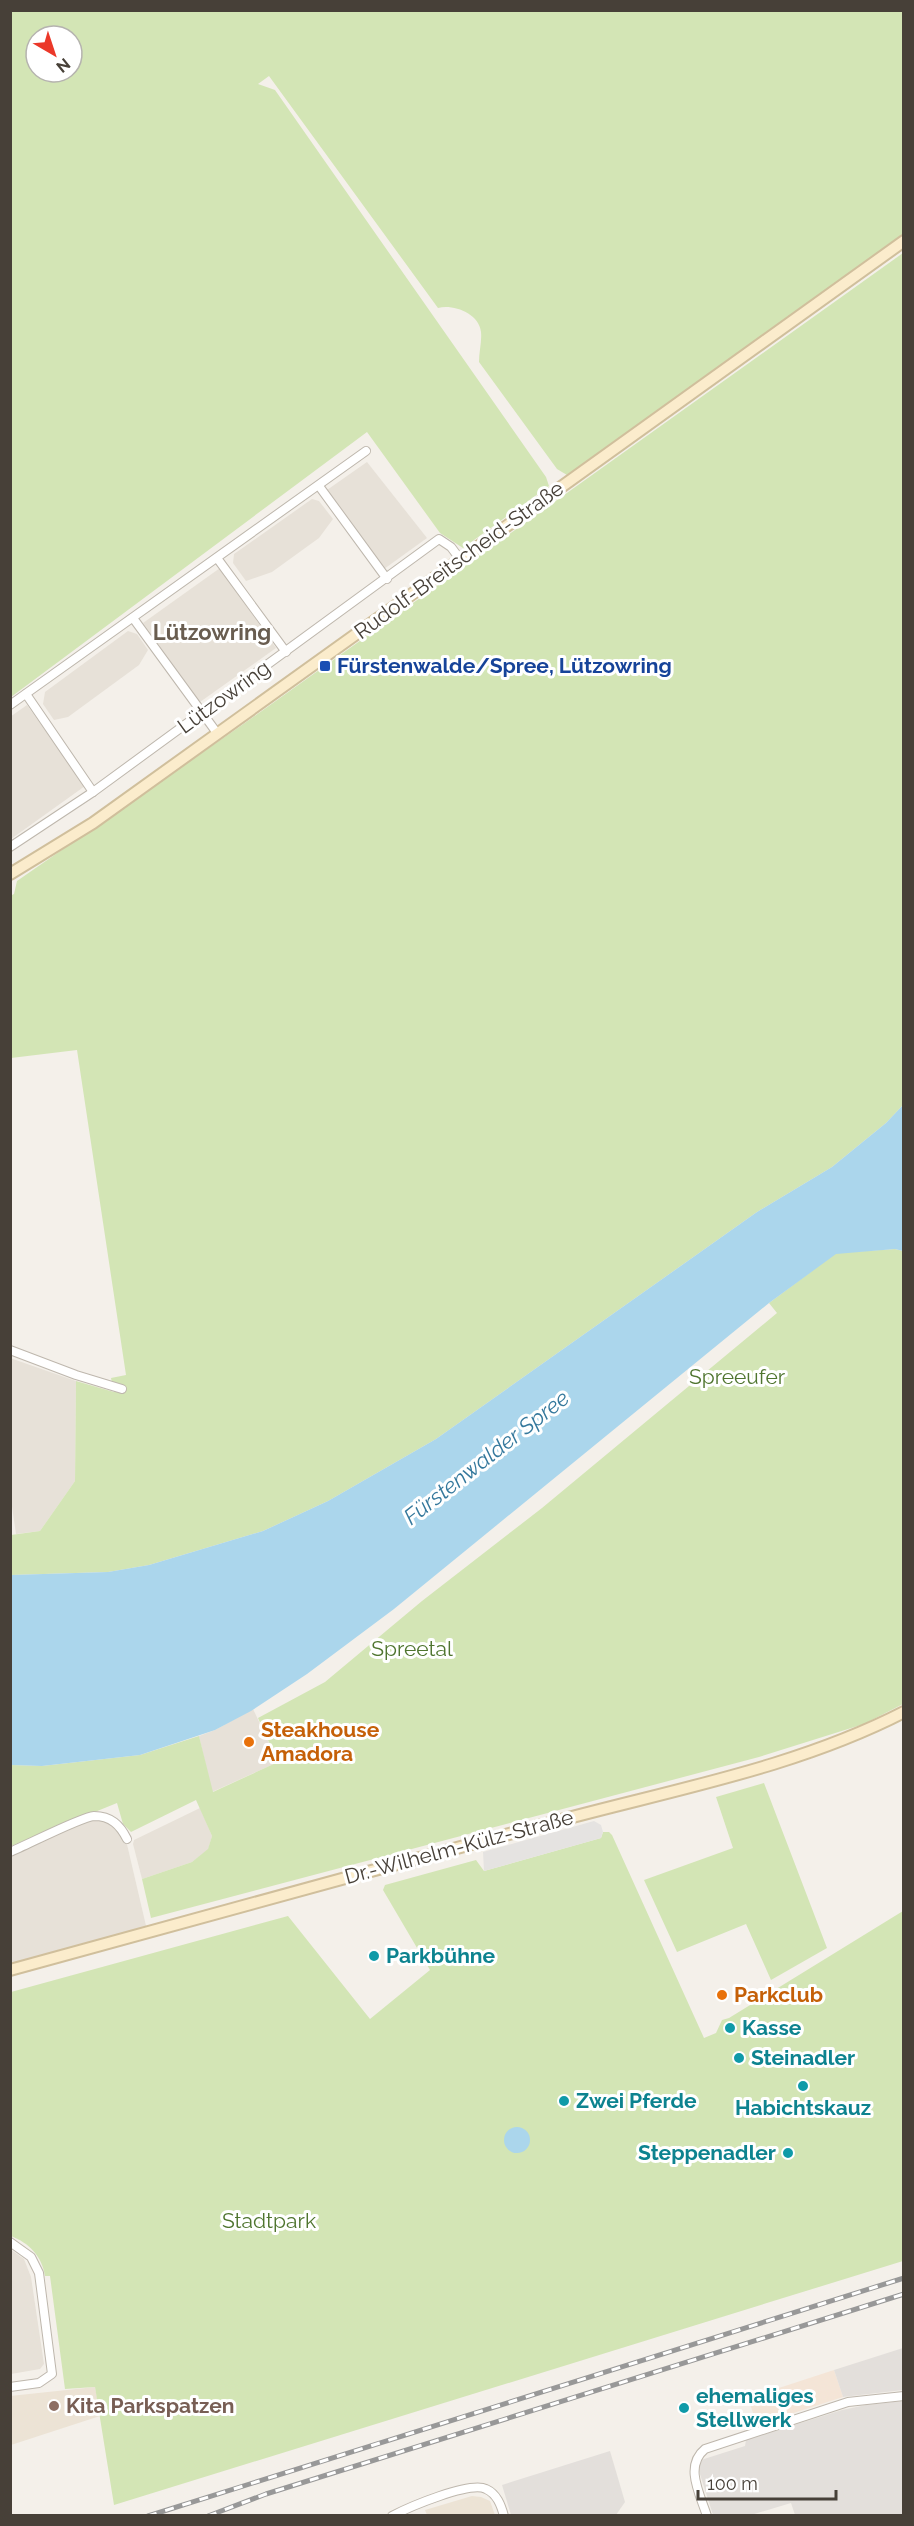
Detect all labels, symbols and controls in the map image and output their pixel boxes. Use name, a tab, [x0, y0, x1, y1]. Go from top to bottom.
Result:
north arrow	[24, 24, 84, 84]
text: N	[52, 54, 74, 76]
street label: Rudolf-Breitscheid-Straße	[349, 475, 568, 644]
district label: Lützowring	[153, 619, 271, 645]
place label: Fürstenwalde/Spree, Lützowring	[337, 653, 672, 678]
street label: Lützowring	[173, 655, 275, 738]
marker: Fürstenwalde/Spree, Lützowring	[318, 659, 332, 673]
park label: Spreeufer	[689, 1364, 786, 1389]
water label: Fürstenwalder Spree	[398, 1384, 574, 1530]
park label: Spreetal	[371, 1636, 453, 1661]
place label: Steakhouse Amadora	[261, 1717, 380, 1766]
marker: Steakhouse Amadora	[242, 1735, 256, 1749]
street label: Dr.-Wilhelm-Külz-Straße	[342, 1804, 576, 1889]
place label: Parkbühne	[386, 1943, 495, 1968]
marker: Parkbühne	[367, 1949, 381, 1963]
place label: Parkclub	[734, 1982, 823, 2007]
marker: Parkclub	[715, 1988, 729, 2002]
place label: Kasse	[742, 2015, 802, 2040]
marker: Kasse	[723, 2021, 737, 2035]
place label: Steinadler	[751, 2045, 855, 2070]
marker: Steinadler	[732, 2051, 746, 2065]
marker: Habichtskauz	[796, 2079, 810, 2093]
place label: Zwei Pferde	[576, 2088, 697, 2113]
marker: Zwei Pferde	[557, 2094, 571, 2108]
place label: Habichtskauz	[735, 2095, 871, 2120]
place label: Steppenadler	[638, 2140, 776, 2165]
marker: Steppenadler	[781, 2146, 795, 2160]
park label: Stadtpark	[222, 2208, 316, 2233]
place label: ehemaliges Stellwerk	[696, 2383, 814, 2432]
place label: Kita Parkspatzen	[66, 2393, 234, 2418]
marker: Kita Parkspatzen	[47, 2399, 61, 2413]
marker: ehemaliges Stellwerk	[677, 2401, 691, 2415]
scale bar	[698, 2463, 836, 2501]
text: 100 m	[707, 2473, 758, 2494]

